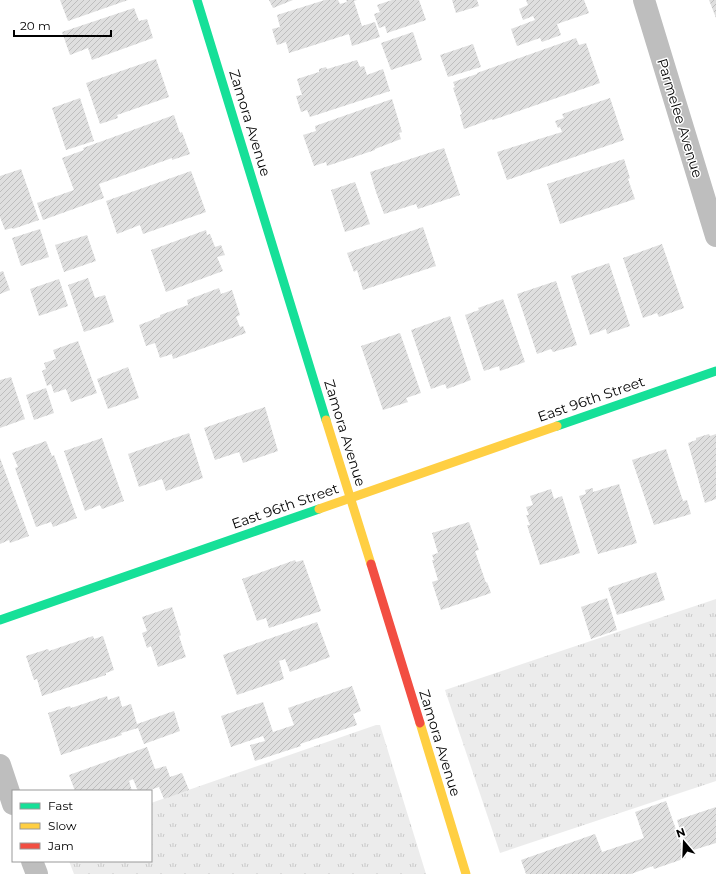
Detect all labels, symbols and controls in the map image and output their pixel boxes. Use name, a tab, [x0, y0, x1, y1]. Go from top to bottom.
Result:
scale bar	[14, 12, 111, 38]
text: 20 m	[20, 18, 51, 33]
street label: Parmelee Avenue	[653, 56, 707, 180]
street label: Zamora Avenue	[225, 67, 275, 179]
street label: East 96th Street	[535, 372, 647, 426]
street label: Zamora Avenue	[320, 377, 370, 489]
street label: East 96th Street	[229, 479, 341, 533]
street label: Zamora Avenue	[415, 687, 465, 799]
legend	[12, 790, 152, 862]
text: Fast	[48, 798, 73, 813]
text: Slow	[48, 818, 77, 833]
north arrow	[664, 822, 704, 862]
text: N	[674, 824, 687, 841]
text: Jam	[47, 838, 74, 853]

